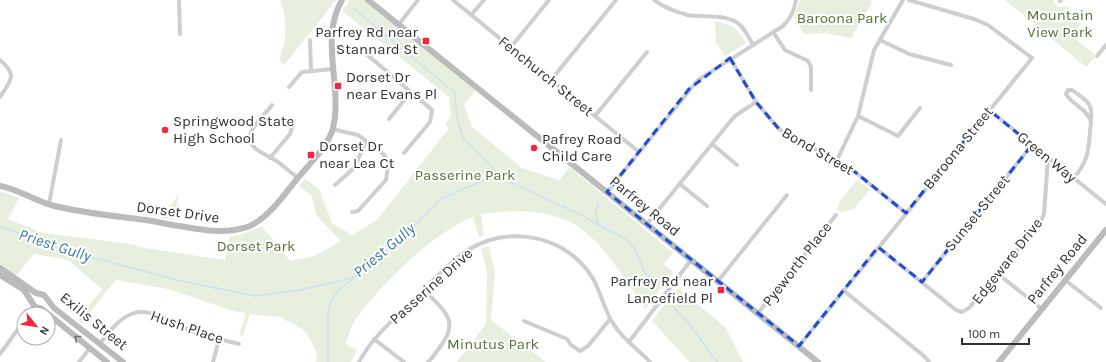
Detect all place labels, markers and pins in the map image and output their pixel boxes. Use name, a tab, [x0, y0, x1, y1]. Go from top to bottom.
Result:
place label: Parfrey Rd near Stannard St	[315, 23, 419, 58]
marker: Parfrey Rd near Stannard St	[421, 36, 431, 46]
place label: Dorset Dr near Evans Pl	[346, 68, 437, 103]
marker: Dorset Dr near Evans Pl	[333, 81, 343, 91]
place label: Springwood State High School	[173, 112, 294, 147]
marker: Springwood State High School	[160, 125, 170, 135]
place label: Pafrey Road Child Care	[542, 130, 622, 165]
place label: Dorset Dr near Lea Ct	[319, 137, 395, 172]
marker: Pafrey Road Child Care	[529, 143, 539, 153]
marker: Dorset Dr near Lea Ct	[306, 150, 316, 160]
place label: Parfrey Rd near Lancefield Pl	[610, 272, 714, 307]
marker: Parfrey Rd near Lancefield Pl	[716, 285, 726, 295]

